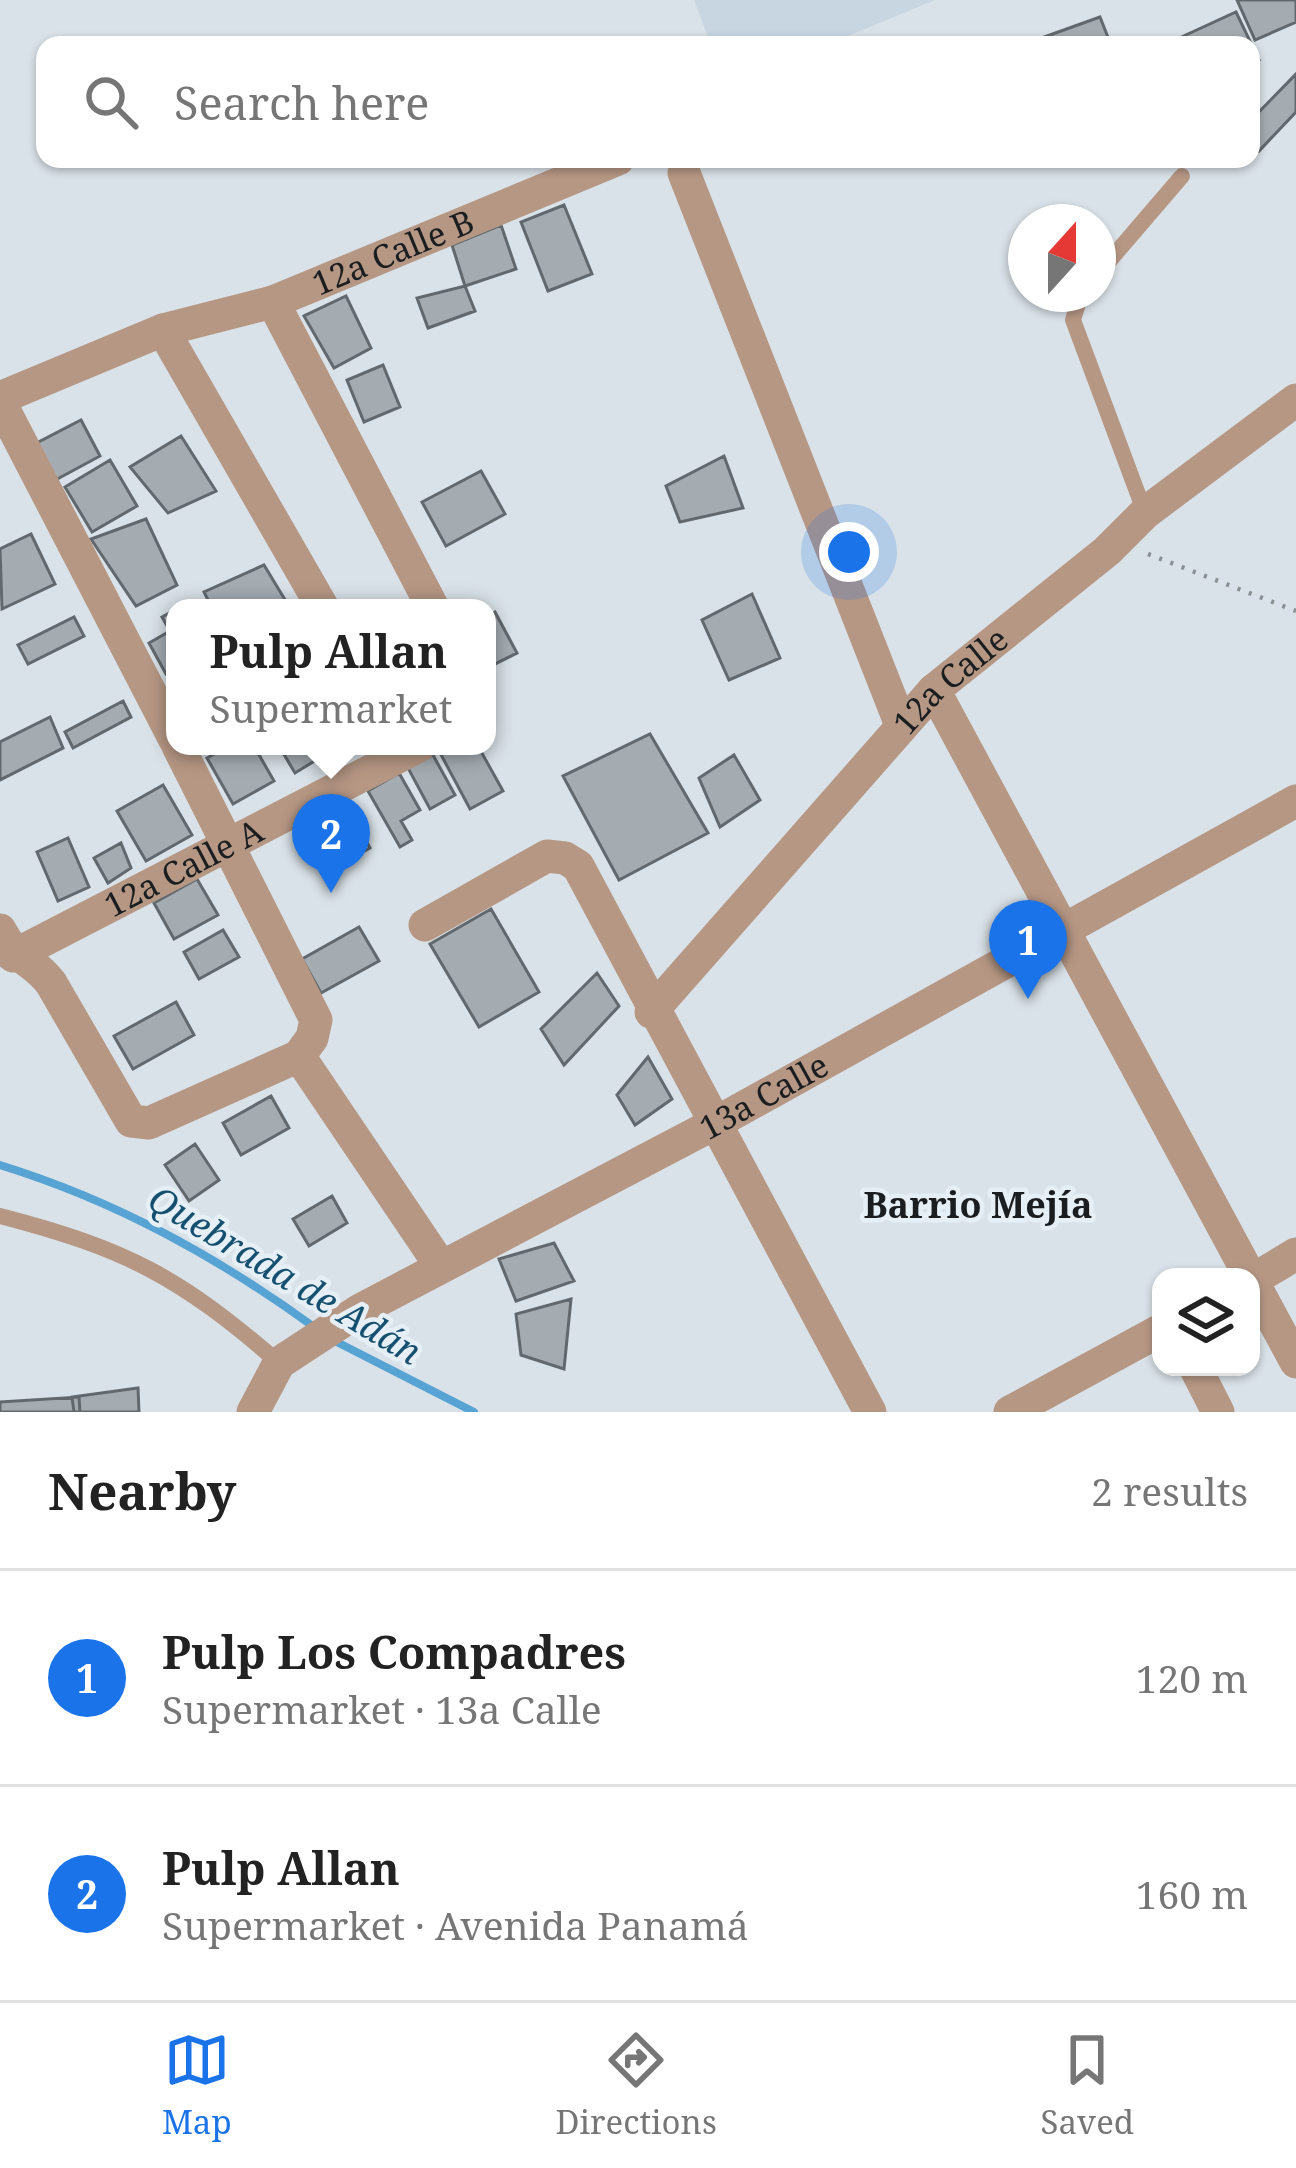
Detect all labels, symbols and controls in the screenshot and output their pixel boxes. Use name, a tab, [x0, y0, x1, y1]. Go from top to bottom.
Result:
search box	[36, 36, 1260, 168]
icon: search	[78, 69, 144, 135]
text: Search here	[174, 72, 429, 133]
street label: 12a Calle B	[305, 198, 481, 305]
north arrow	[1008, 204, 1116, 312]
your location	[819, 522, 879, 582]
popup	[166, 599, 496, 755]
street label: 12a Calle	[882, 616, 1017, 744]
text: Pulp Allan	[210, 620, 447, 681]
text: Supermarket	[210, 681, 452, 734]
pin: 2	[292, 794, 370, 893]
street label: 12a Calle A	[96, 807, 271, 927]
pin: 1	[989, 900, 1067, 999]
street label: 13a Calle	[691, 1042, 836, 1150]
water label: Quebrada de Adán	[140, 1174, 431, 1375]
district label: Barrio Mejía	[863, 1180, 1093, 1229]
map controls	[1152, 1268, 1260, 1376]
button: layers	[1152, 1268, 1260, 1376]
text: Nearby	[48, 1455, 236, 1525]
text: 2 results	[1091, 1464, 1248, 1517]
text: Pulp Los Compadres	[162, 1621, 626, 1682]
text: 1	[76, 1651, 98, 1704]
text: 120 m	[1136, 1651, 1248, 1704]
text: Supermarket · 13a Calle	[162, 1682, 602, 1735]
text: Pulp Allan	[162, 1837, 400, 1898]
text: 2	[76, 1867, 98, 1920]
text: 160 m	[1136, 1867, 1248, 1920]
text: Supermarket · Avenida Panamá	[162, 1898, 749, 1951]
tab: Map	[162, 2027, 232, 2144]
tab: Directions	[555, 2027, 717, 2144]
tab: Saved	[1041, 2027, 1134, 2144]

